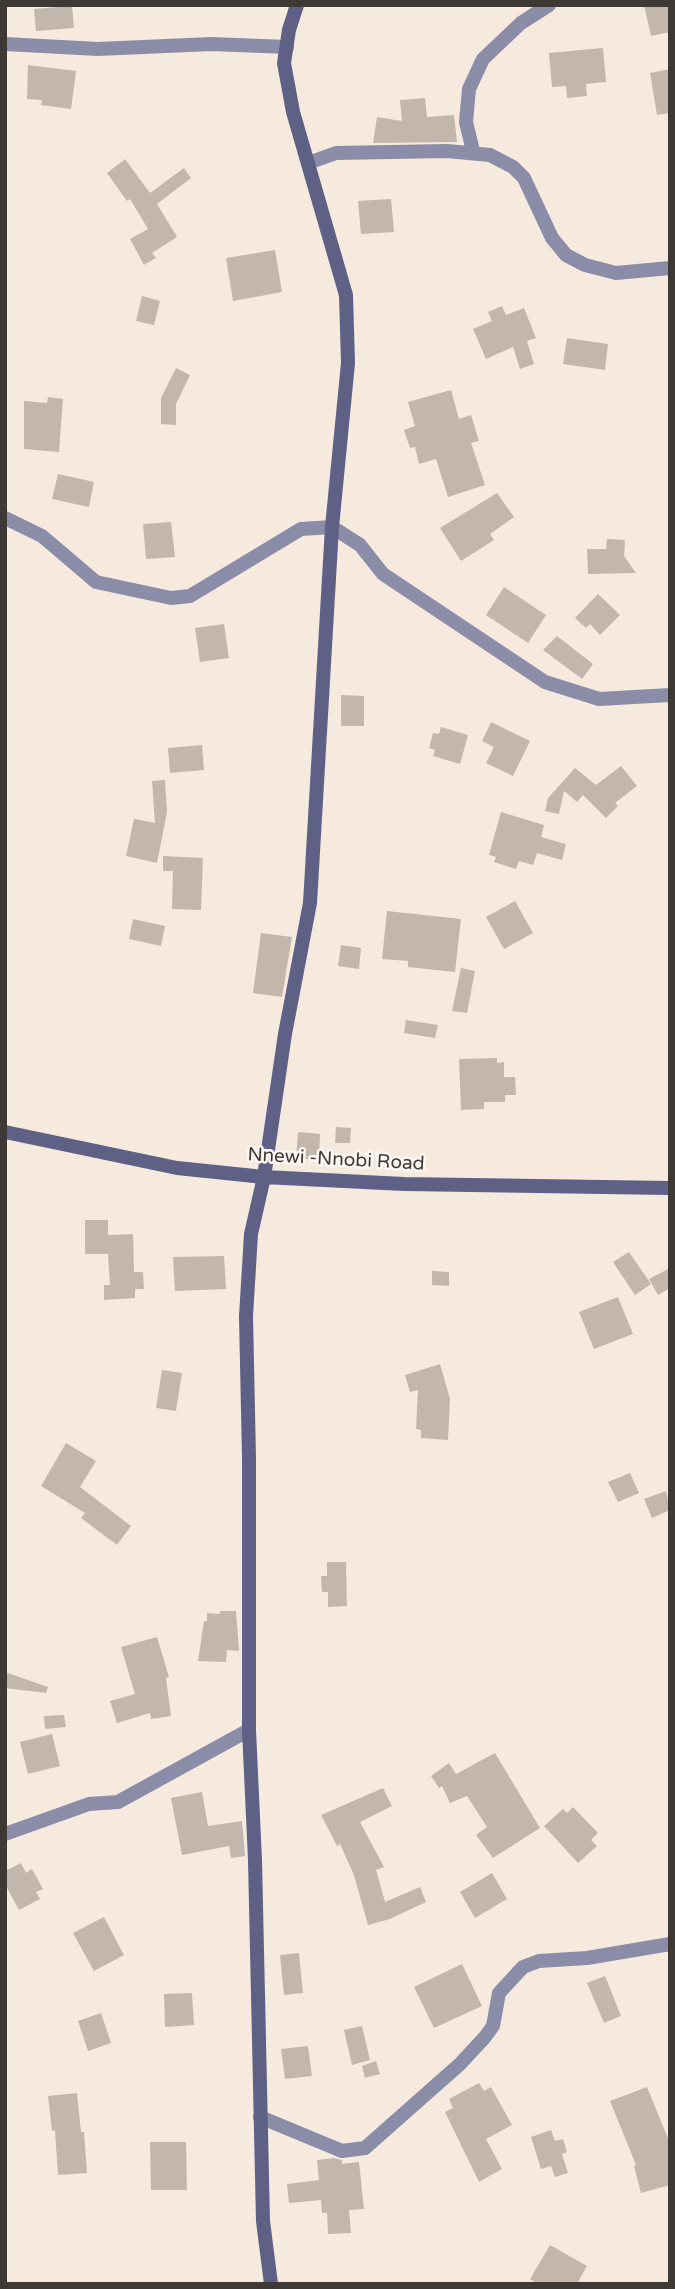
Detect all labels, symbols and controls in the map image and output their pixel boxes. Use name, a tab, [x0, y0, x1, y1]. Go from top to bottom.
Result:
street label: Nnewi -Nnobi Road	[247, 1144, 425, 1176]

